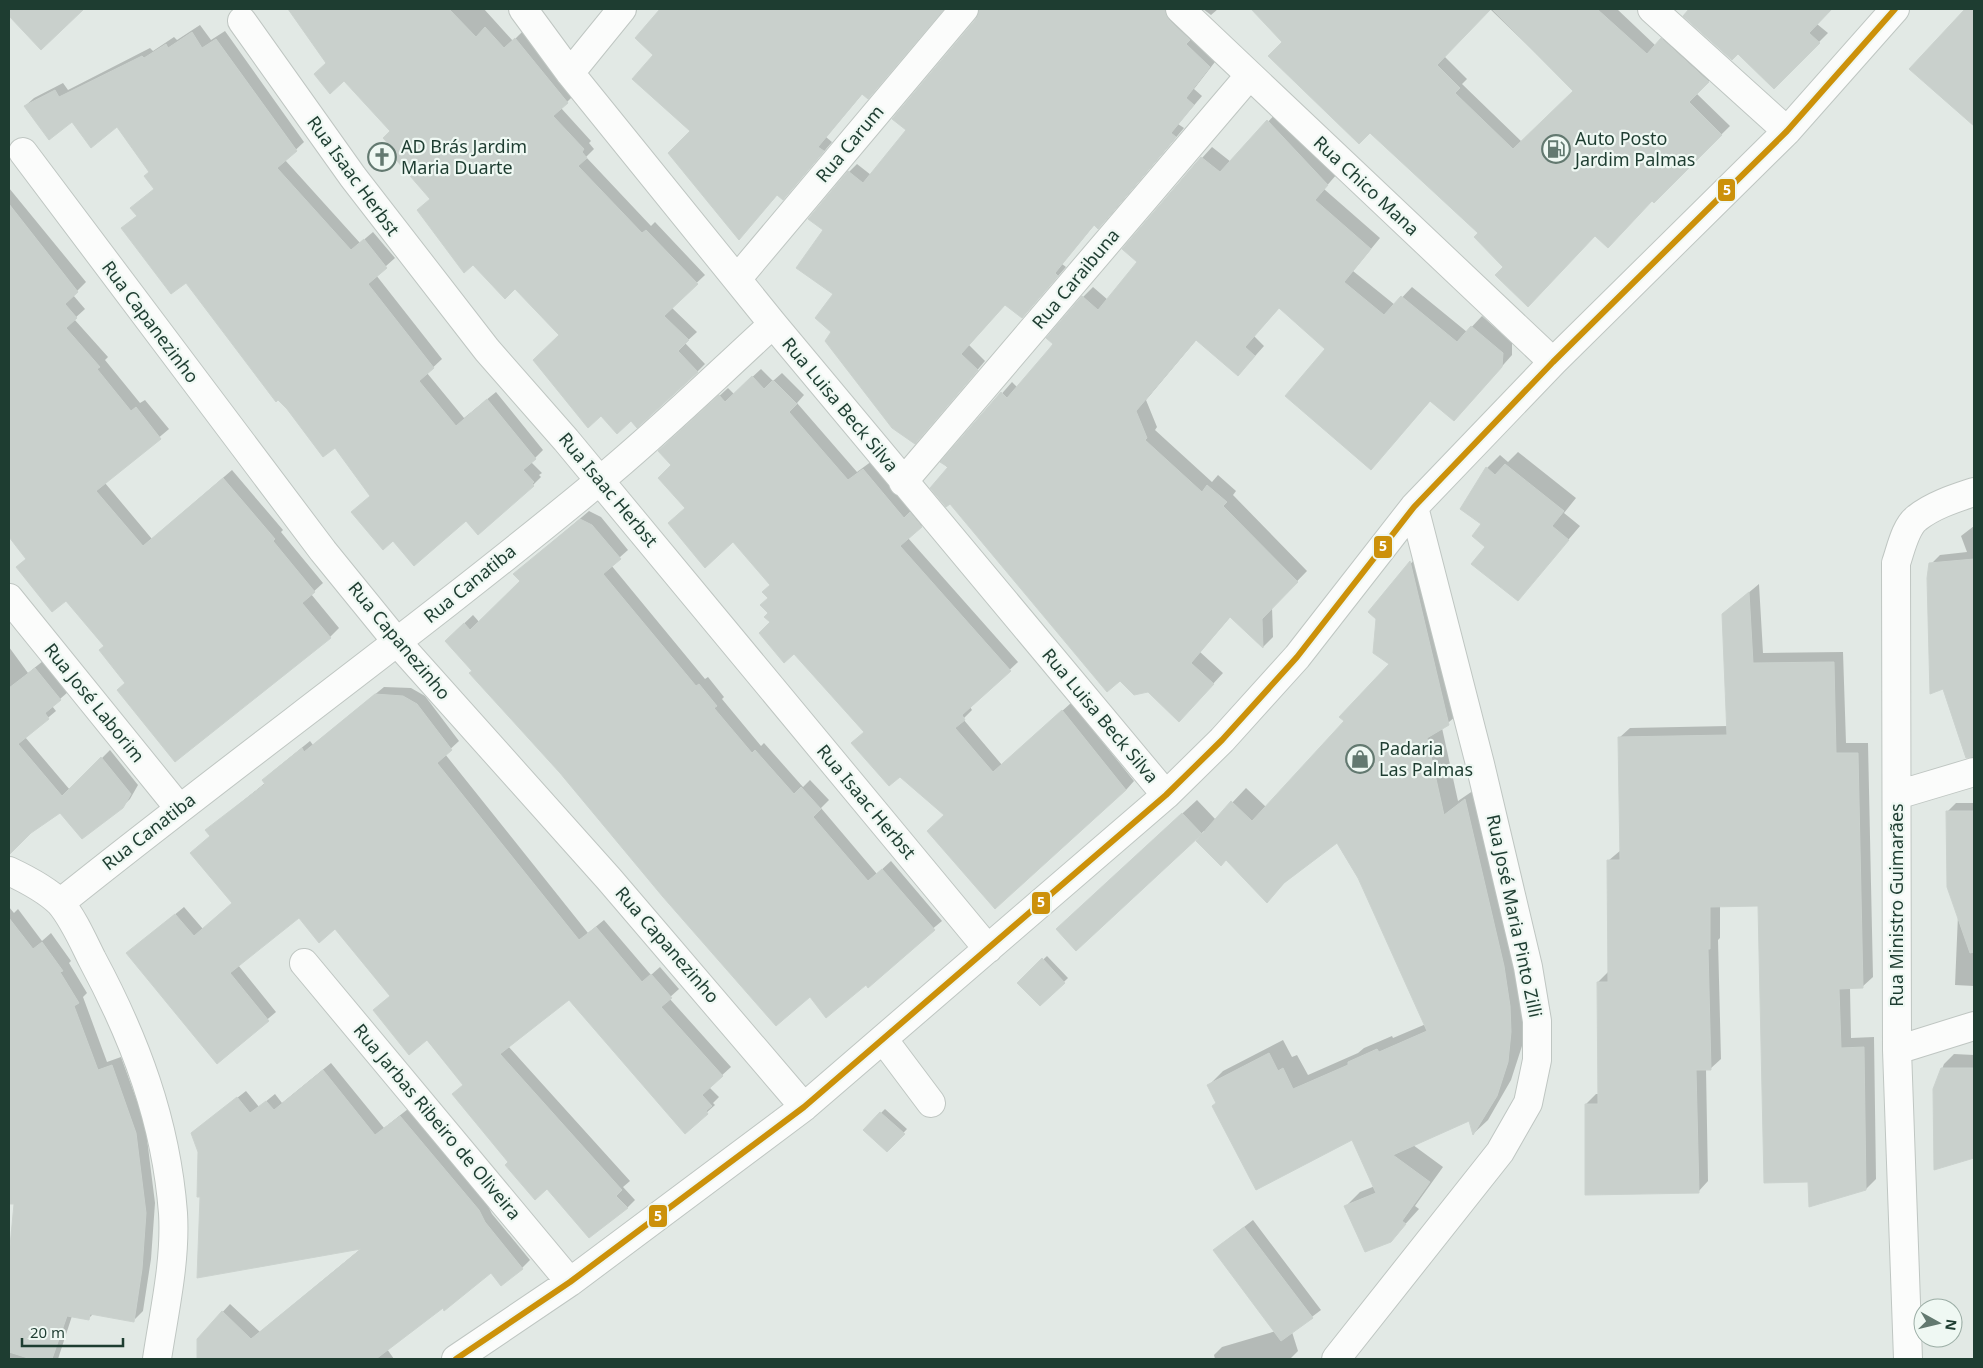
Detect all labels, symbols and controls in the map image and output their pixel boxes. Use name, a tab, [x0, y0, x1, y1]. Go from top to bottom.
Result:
street label: Rua Carum	[810, 100, 889, 187]
street label: Rua Isaac Herbst	[302, 111, 406, 240]
place label: Auto Posto Jardim Palmas	[1573, 126, 1696, 171]
street label: Rua Chico Mana	[1309, 130, 1425, 240]
place label: AD Brás Jardim Maria Duarte	[401, 134, 527, 179]
fuel station icon: Auto Posto Jardim Palmas	[1541, 134, 1571, 164]
church icon: AD Brás Jardim Maria Duarte	[367, 142, 397, 172]
line badge: 5	[1717, 178, 1736, 202]
text: 5	[1723, 180, 1731, 199]
street label: Rua Caraibuna	[1026, 223, 1124, 333]
street label: Rua Capanezinho	[97, 255, 205, 387]
street label: Rua Luisa Beck Silva	[777, 332, 904, 477]
street label: Rua Isaac Herbst	[554, 427, 664, 552]
line badge: 5	[1373, 535, 1393, 559]
text: 5	[1379, 536, 1387, 555]
street label: Rua Canatiba	[418, 539, 520, 628]
street label: Rua Capanezinho	[343, 576, 456, 704]
street label: Rua José Laborim	[39, 638, 150, 767]
street label: Rua Luisa Beck Silva	[1037, 643, 1164, 788]
place label: Padaria Las Palmas	[1379, 736, 1473, 781]
street label: Rua Isaac Herbst	[812, 739, 922, 864]
shop icon: Padaria Las Palmas	[1345, 744, 1375, 774]
street label: Rua Canatiba	[97, 787, 200, 875]
street label: Rua Ministro Guimarães	[1884, 803, 1908, 1007]
street label: Rua José Maria Pinto Zilli	[1482, 812, 1548, 1020]
street label: Rua Capanezinho	[610, 881, 725, 1008]
line badge: 5	[1031, 891, 1051, 915]
text: 5	[1037, 892, 1045, 911]
street label: Rua Jarbas Ribeiro de Oliveira	[349, 1018, 527, 1224]
line badge: 5	[648, 1204, 668, 1228]
text: 5	[654, 1206, 662, 1225]
north arrow	[1913, 1298, 1963, 1348]
scale bar	[22, 1316, 124, 1348]
text: N	[1941, 1318, 1962, 1332]
text: 20 m	[30, 1322, 65, 1342]

